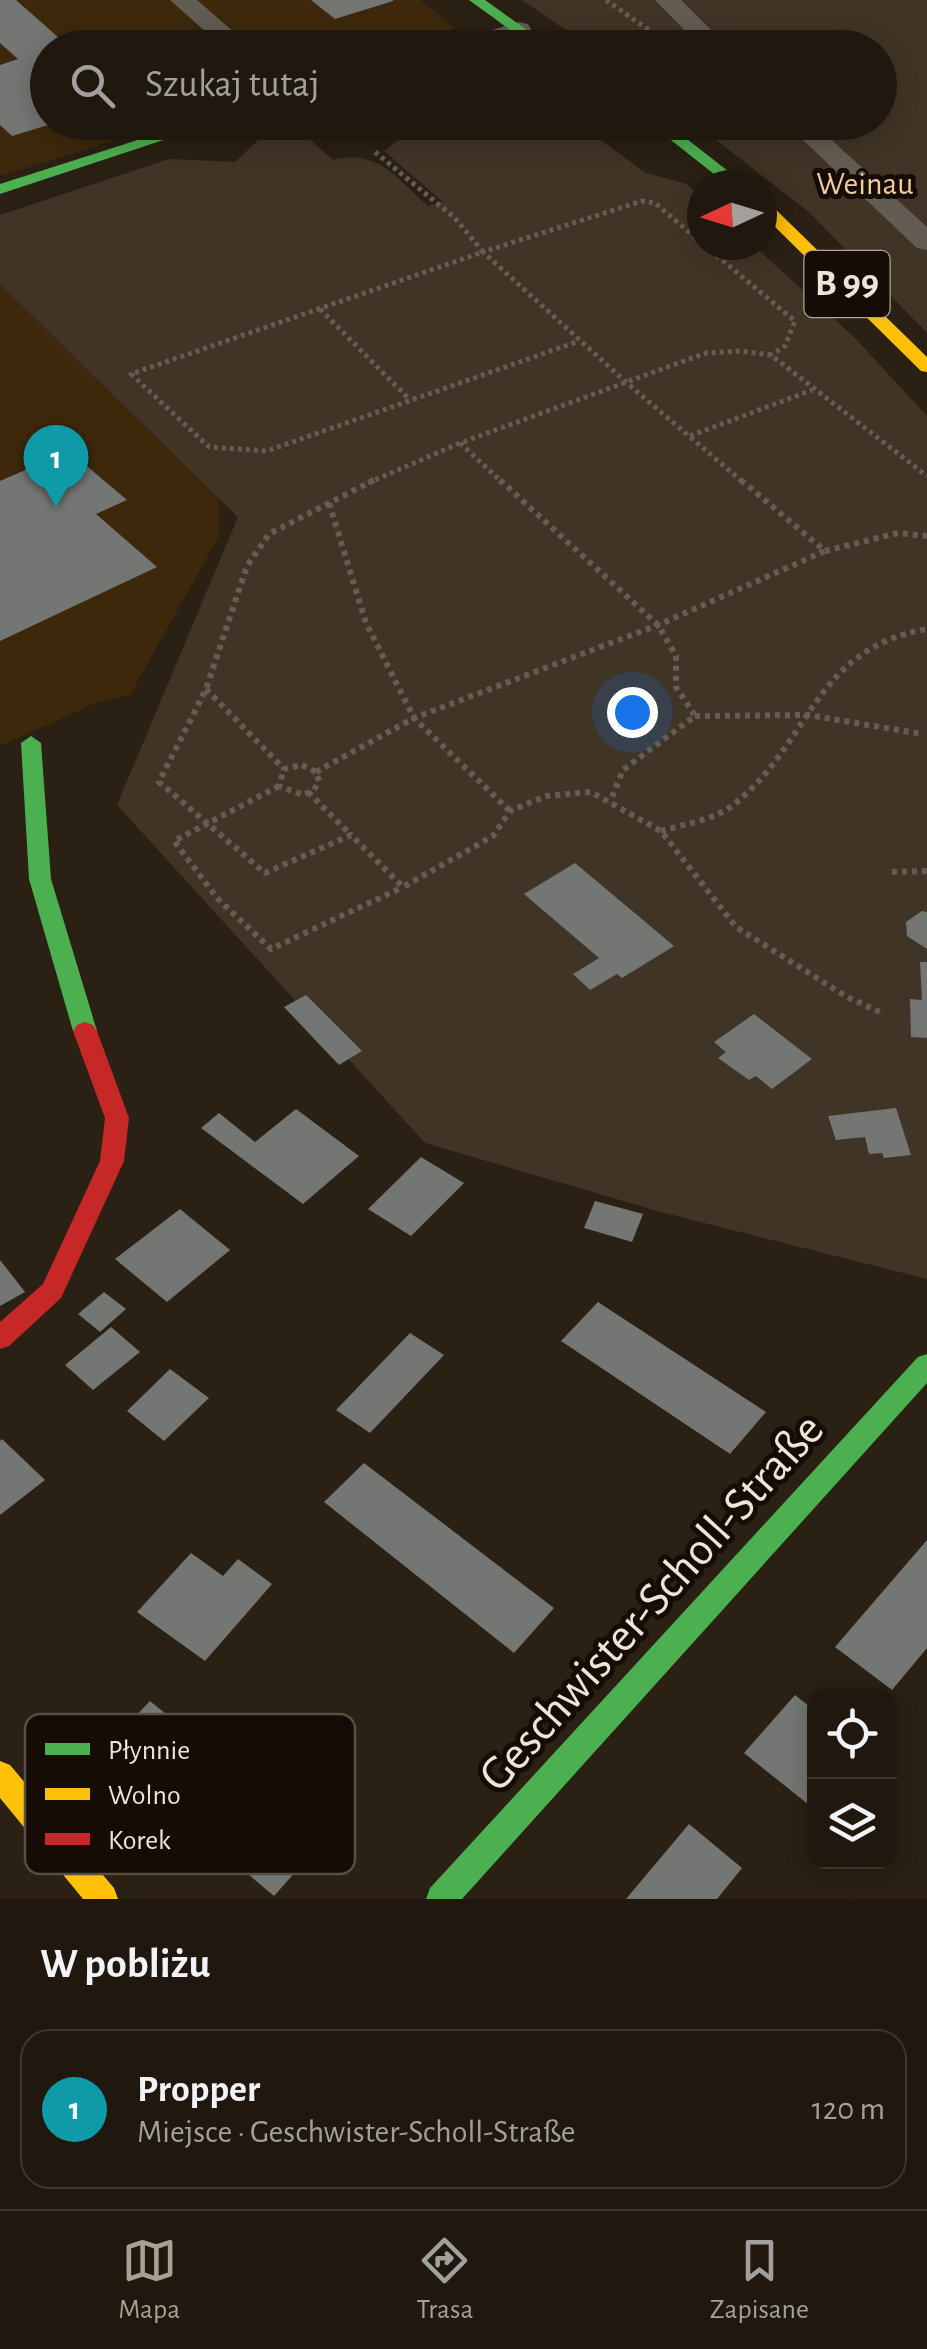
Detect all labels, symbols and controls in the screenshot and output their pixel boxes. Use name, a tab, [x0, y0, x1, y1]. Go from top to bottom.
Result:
search box	[30, 30, 897, 140]
icon: search	[65, 58, 120, 113]
text: Szukaj tutaj	[145, 66, 320, 104]
park label: Weinau	[816, 168, 914, 200]
north arrow	[687, 170, 777, 260]
road number: B 99	[804, 251, 890, 317]
pin: 1	[23, 424, 88, 507]
your location	[607, 687, 658, 738]
street label: Geschwister-Scholl-Straße	[471, 1405, 833, 1801]
map controls	[807, 1689, 897, 1869]
button: locate	[807, 1689, 897, 1779]
legend	[25, 1714, 355, 1874]
text: Płynnie	[108, 1737, 190, 1765]
button: layers	[807, 1779, 897, 1869]
text: Wolno	[108, 1782, 181, 1810]
text: Korek	[108, 1827, 171, 1855]
text: W pobliżu	[40, 1943, 210, 1985]
text: Propper	[137, 2071, 260, 2109]
text: 1	[69, 2093, 80, 2125]
text: 120 m	[812, 2093, 885, 2125]
text: Miejsce · Geschwister-Scholl-Straße	[137, 2116, 576, 2148]
tab: Mapa	[118, 2233, 180, 2327]
tab: Trasa	[416, 2233, 473, 2327]
tab: Zapisane	[710, 2233, 809, 2327]

